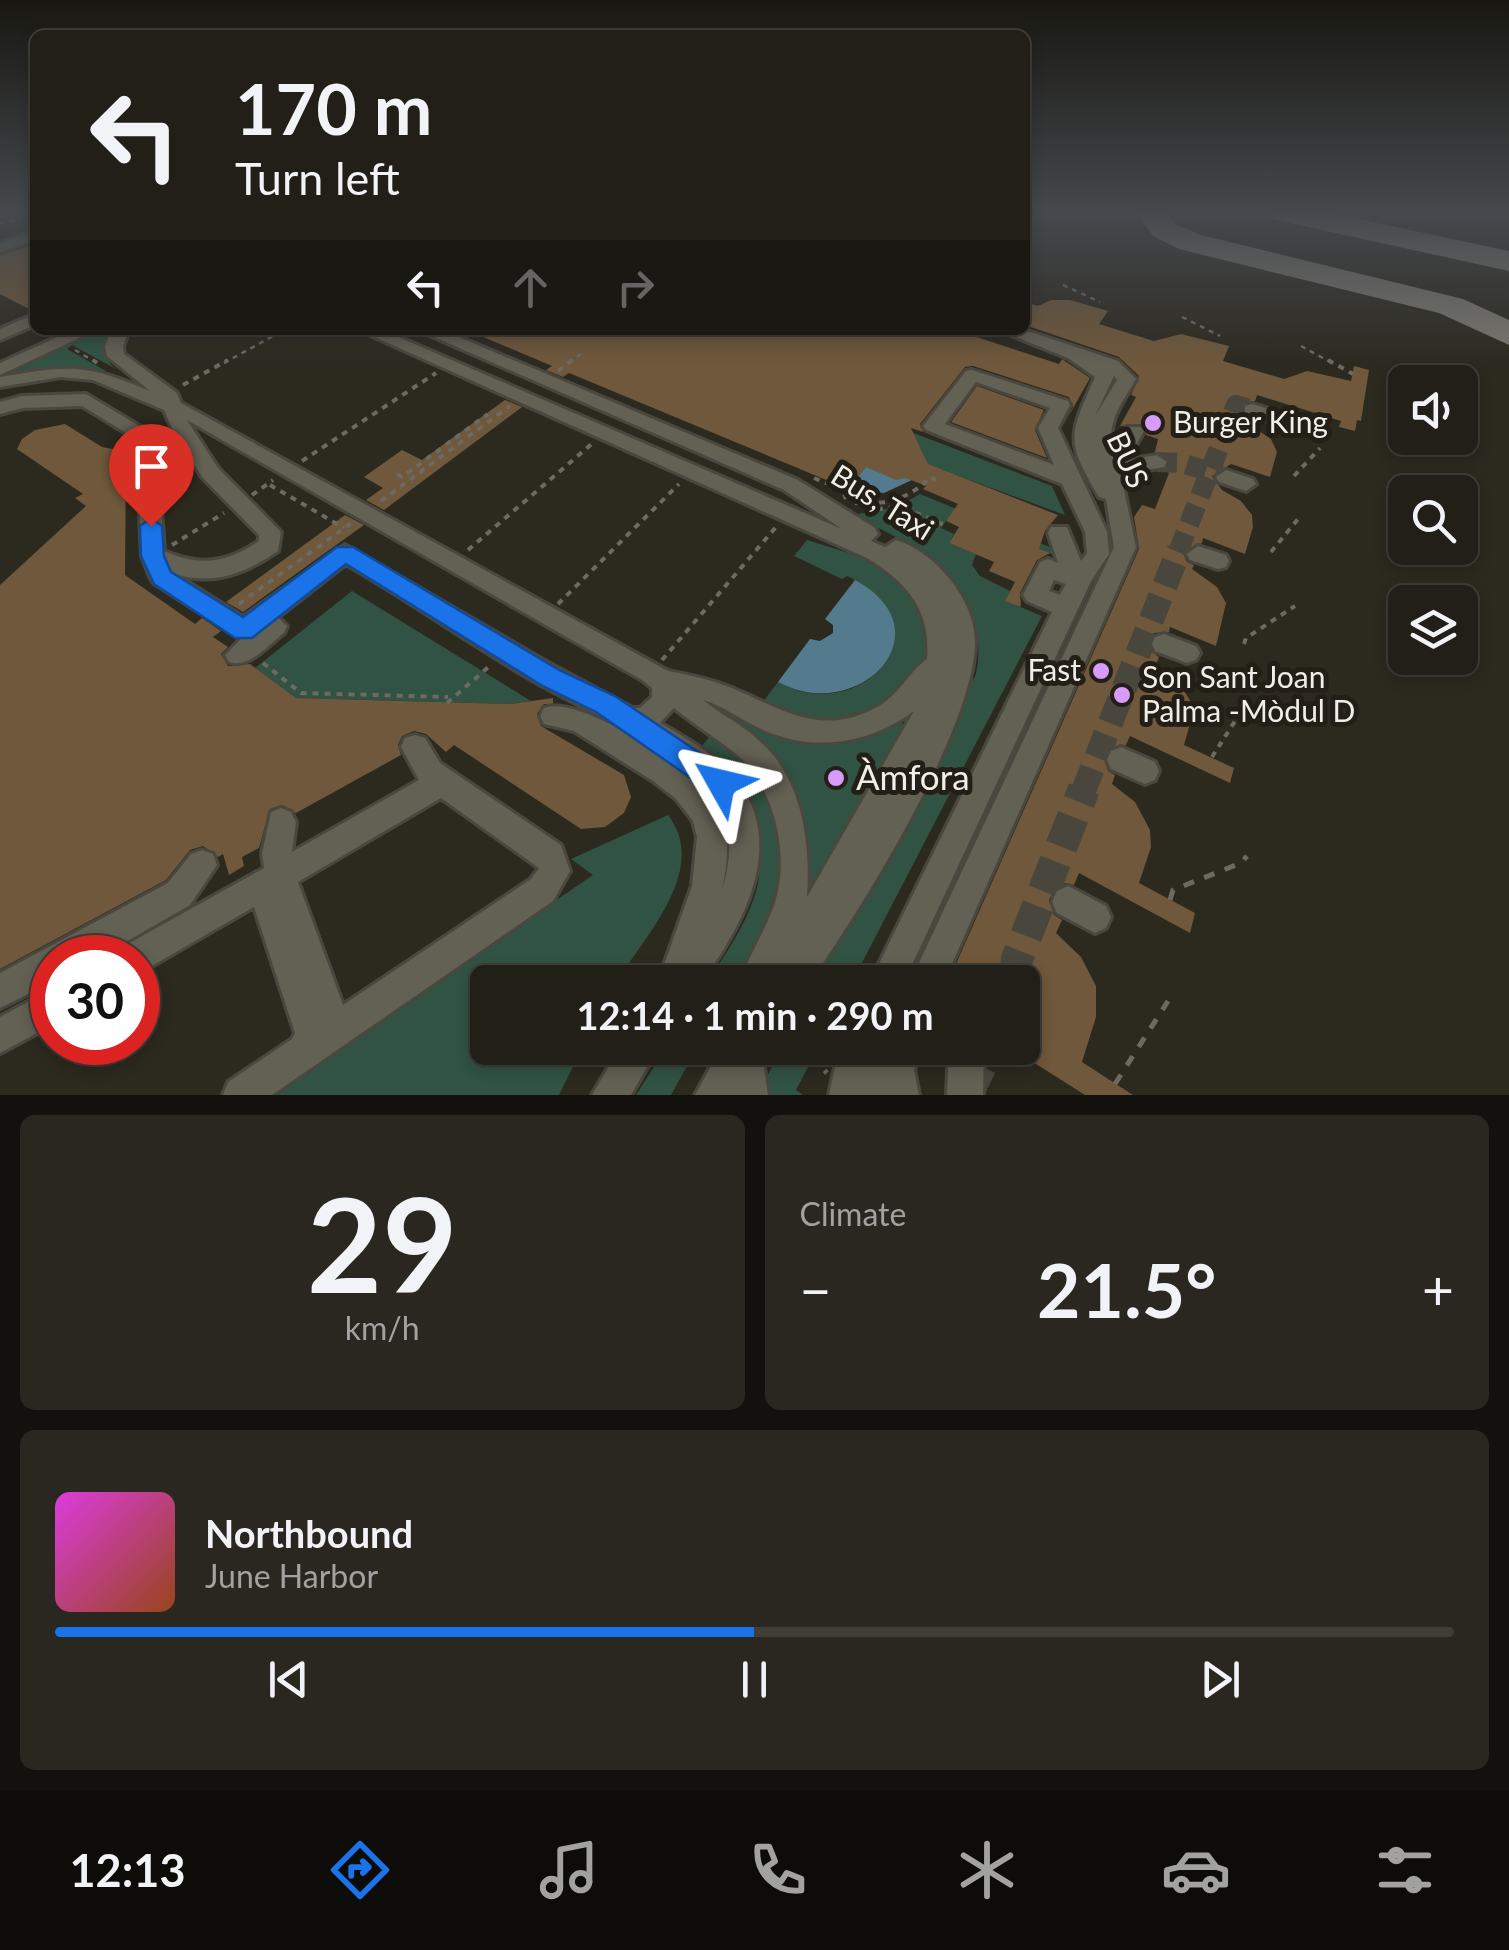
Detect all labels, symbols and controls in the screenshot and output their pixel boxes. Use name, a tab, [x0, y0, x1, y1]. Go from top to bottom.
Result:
text: 170 m	[235, 66, 432, 150]
icon: left	[70, 70, 200, 200]
text: Turn left	[235, 151, 400, 205]
icon: left	[398, 260, 453, 315]
icon: ahead	[503, 260, 558, 315]
icon: right	[608, 260, 663, 315]
map controls	[1388, 365, 1478, 675]
button: sound	[1388, 365, 1478, 455]
place label: Burger King	[1173, 403, 1328, 439]
marker: Burger King	[1142, 412, 1164, 434]
pin	[109, 424, 194, 527]
street label: BUS	[1100, 425, 1157, 493]
icon: arrive	[124, 439, 179, 494]
street label: Bus, Taxi	[825, 456, 941, 547]
button: search	[1388, 475, 1478, 565]
button: layers	[1388, 585, 1478, 675]
place label: Fast	[1028, 651, 1081, 687]
place label: Son Sant Joan Palma -Mòdul D	[1142, 658, 1355, 728]
marker: Fast	[1090, 660, 1112, 682]
marker: Son Sant Joan Palma -Mòdul D	[1111, 684, 1133, 706]
position arrow	[669, 731, 773, 835]
place label: Àmfora	[856, 755, 970, 797]
marker: Àmfora	[825, 767, 847, 789]
speed limit sign: 30	[30, 935, 160, 1065]
text: 12:14 · 1 min · 290 m	[576, 992, 934, 1038]
text: 29	[307, 1165, 458, 1321]
text: Climate	[800, 1194, 906, 1233]
text: 21.5°	[1037, 1244, 1216, 1334]
text: −	[800, 1256, 831, 1322]
text: +	[1422, 1256, 1454, 1322]
text: km/h	[345, 1308, 420, 1347]
text: Northbound	[205, 1510, 413, 1556]
text: June Harbor	[205, 1556, 378, 1595]
icon: previous	[261, 1652, 316, 1707]
icon: pause	[727, 1652, 782, 1707]
icon: next	[1193, 1652, 1248, 1707]
icon: directions	[325, 1835, 395, 1905]
icon: music	[534, 1835, 604, 1905]
icon: phone	[743, 1835, 813, 1905]
icon: climate	[952, 1835, 1022, 1905]
icon: car	[1161, 1835, 1231, 1905]
icon: filters	[1370, 1835, 1440, 1905]
text: 12:13	[70, 1843, 186, 1897]

